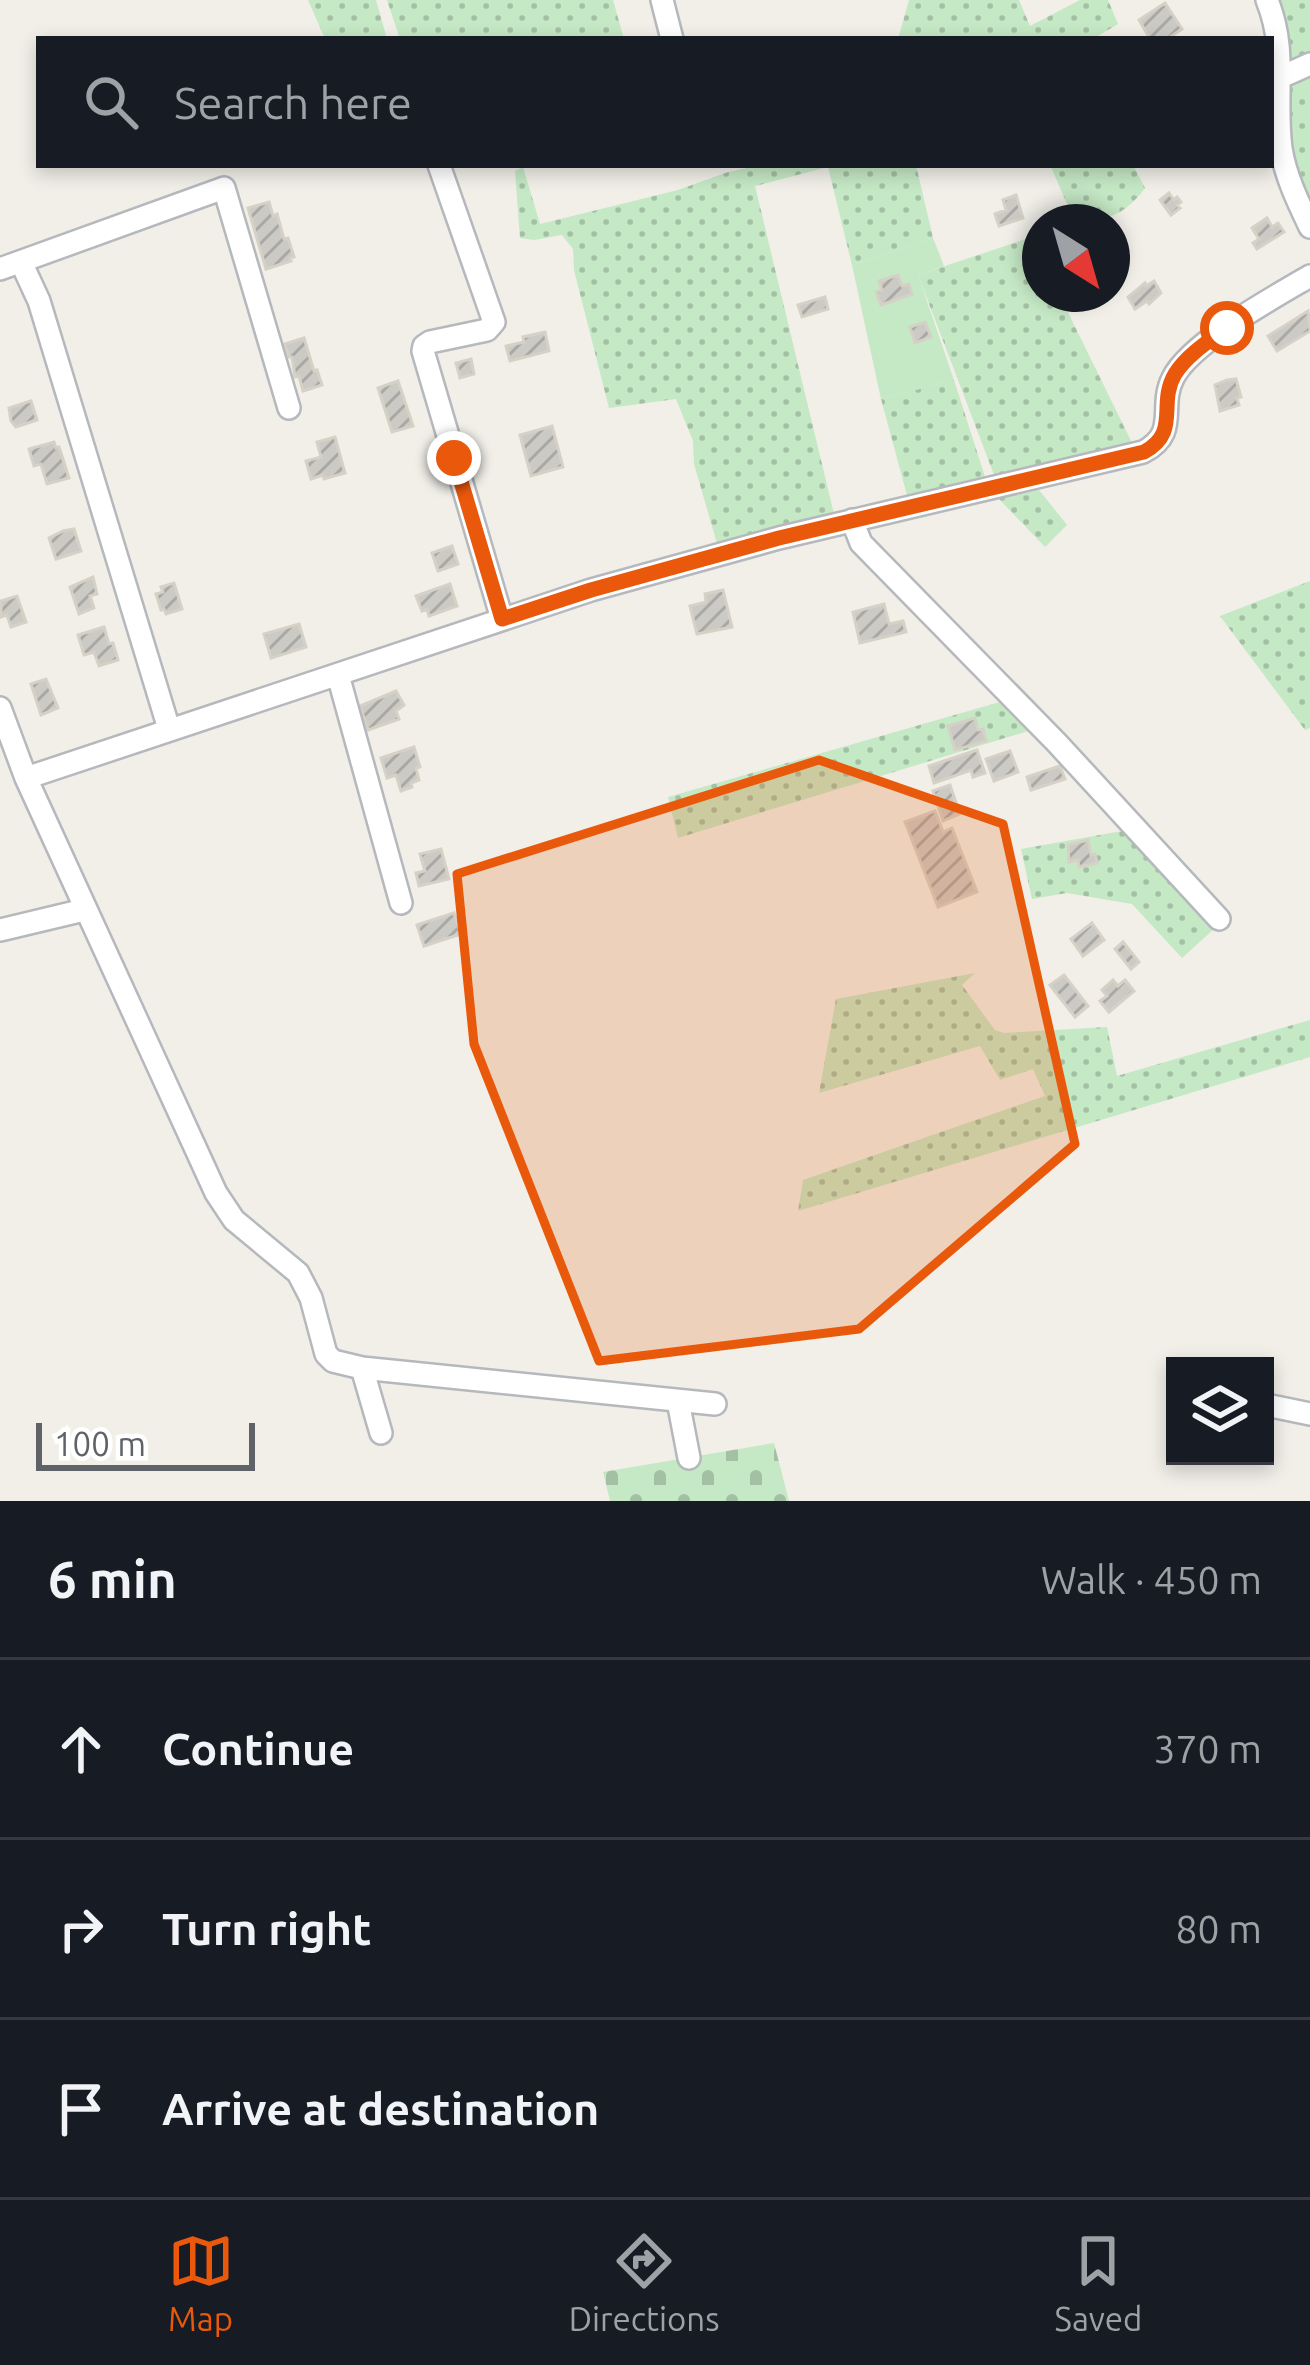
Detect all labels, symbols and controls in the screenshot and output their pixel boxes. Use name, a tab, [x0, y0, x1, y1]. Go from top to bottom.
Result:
search box	[36, 36, 1274, 168]
icon: search	[78, 69, 144, 135]
text: Search here	[174, 77, 412, 128]
north arrow	[1022, 204, 1130, 312]
route start	[1200, 301, 1254, 355]
route end	[427, 431, 481, 485]
map controls	[1166, 1357, 1274, 1465]
button: layers	[1166, 1357, 1274, 1465]
scale bar	[36, 1417, 255, 1470]
text: 100 m	[54, 1425, 146, 1462]
text: 6 min	[48, 1550, 177, 1608]
text: Walk · 450 m	[1041, 1558, 1262, 1601]
icon: ahead	[48, 1716, 114, 1782]
text: Continue	[162, 1723, 354, 1774]
text: 370 m	[1153, 1727, 1262, 1770]
icon: right	[48, 1896, 114, 1962]
text: Turn right	[162, 1903, 371, 1954]
text: 80 m	[1175, 1907, 1262, 1950]
icon: arrive	[48, 2076, 114, 2142]
text: Arrive at destination	[162, 2083, 599, 2134]
tab: Map	[168, 2228, 234, 2337]
tab: Directions	[569, 2228, 719, 2337]
tab: Saved	[1055, 2228, 1142, 2337]

